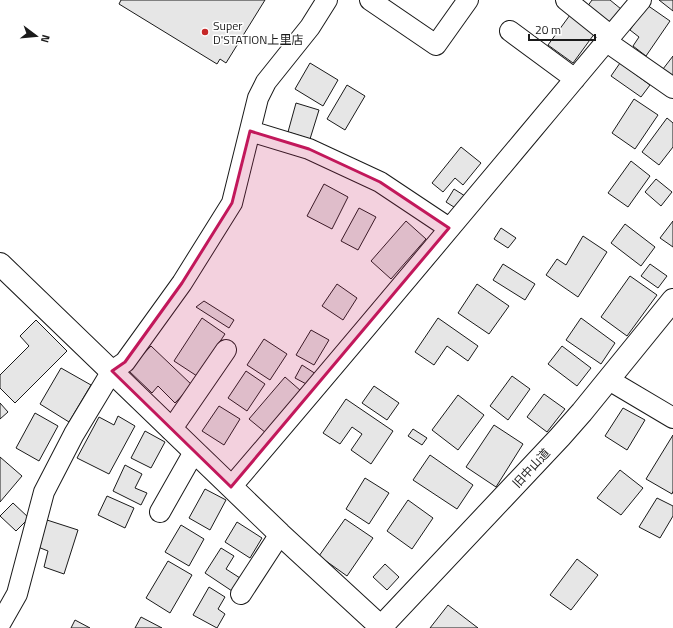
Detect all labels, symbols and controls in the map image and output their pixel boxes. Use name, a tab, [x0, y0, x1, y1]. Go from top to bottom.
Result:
north arrow	[16, 16, 56, 56]
place label: Super D'STATION上里店	[213, 16, 303, 49]
scale bar	[529, 16, 595, 42]
text: 20 m	[535, 20, 561, 39]
marker: Super D'STATION上里店	[200, 27, 210, 37]
text: N	[37, 33, 54, 45]
street label: 旧中山道	[508, 444, 554, 492]

